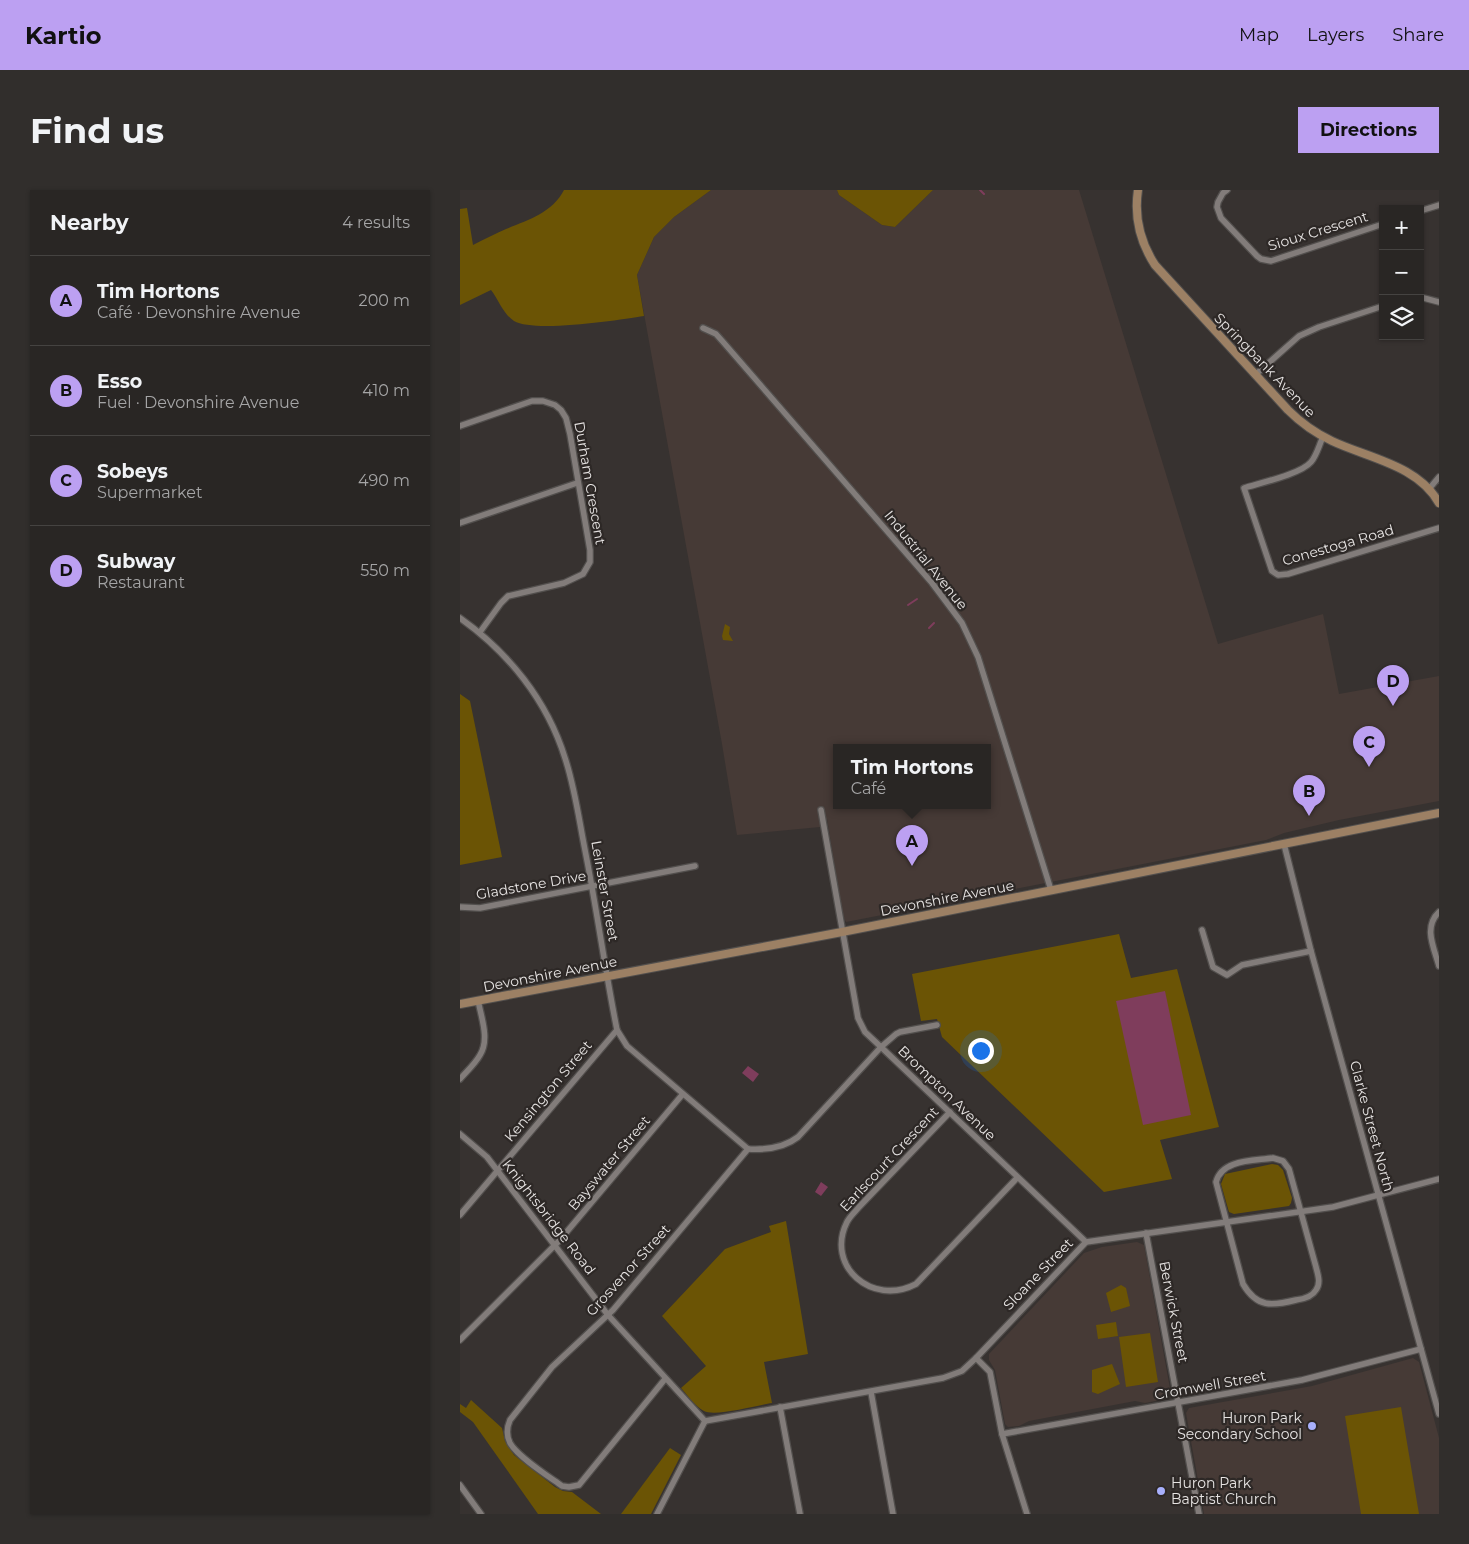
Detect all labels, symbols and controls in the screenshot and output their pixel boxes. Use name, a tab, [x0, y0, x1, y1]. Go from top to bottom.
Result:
text: Kartio	[25, 21, 101, 50]
text: Map	[1239, 24, 1279, 46]
text: Layers	[1307, 24, 1364, 46]
text: Share	[1392, 24, 1444, 46]
button: Directions	[1298, 107, 1439, 153]
text: Find us	[30, 109, 164, 152]
map controls	[1379, 205, 1424, 340]
button: +	[1379, 205, 1424, 250]
street label: Sioux Crescent	[1266, 207, 1371, 255]
text: Nearby	[50, 210, 129, 235]
text: 4 results	[342, 213, 410, 232]
button: −	[1379, 250, 1424, 295]
text: Tim Hortons	[97, 280, 220, 303]
text: A	[60, 291, 72, 310]
text: 200 m	[359, 291, 410, 310]
button: layers	[1379, 295, 1424, 340]
text: Café · Devonshire Avenue	[97, 303, 300, 322]
street label: Springbank Avenue	[1210, 309, 1320, 421]
text: Esso	[97, 370, 142, 393]
text: B	[60, 381, 72, 400]
text: 410 m	[362, 381, 410, 400]
text: Fuel · Devonshire Avenue	[97, 393, 299, 412]
street label: Durham Crescent	[570, 420, 610, 546]
text: Sobeys	[97, 460, 168, 483]
text: C	[60, 471, 72, 490]
text: 490 m	[358, 471, 410, 490]
text: Supermarket	[97, 483, 203, 502]
street label: Industrial Avenue	[880, 507, 972, 613]
street label: Conestoga Road	[1280, 520, 1396, 570]
text: Subway	[97, 550, 175, 573]
text: D	[59, 561, 73, 580]
text: 550 m	[360, 561, 410, 580]
text: Restaurant	[97, 573, 185, 592]
pin: D	[1377, 665, 1409, 706]
pin: C	[1353, 726, 1385, 767]
popup	[833, 744, 991, 809]
text: Tim Hortons	[851, 756, 973, 779]
pin: B	[1293, 775, 1325, 816]
text: Café	[851, 779, 886, 798]
pin: A	[896, 825, 928, 866]
street label: Leinster Street	[587, 839, 623, 943]
street label: Gladstone Drive	[474, 866, 588, 904]
street label: Devonshire Avenue	[879, 876, 1015, 920]
street label: Devonshire Avenue	[482, 952, 618, 996]
street label: Kensington Street	[500, 1036, 596, 1145]
your location	[968, 1038, 994, 1064]
street label: Brompton Avenue	[894, 1042, 1000, 1144]
street label: Clarke Street North	[1346, 1059, 1398, 1193]
street label: Earlscourt Crescent	[836, 1103, 942, 1215]
street label: Bayswater Street	[564, 1112, 654, 1214]
street label: Knightsbridge Road	[498, 1156, 600, 1278]
street label: Grosvenor Street	[582, 1220, 674, 1320]
street label: Sloane Street	[999, 1234, 1077, 1314]
street label: Berwick Street	[1155, 1260, 1193, 1365]
street label: Cromwell Street	[1153, 1366, 1267, 1404]
place label: Huron Park Secondary School	[1177, 1409, 1303, 1443]
marker: Huron Park Secondary School	[1306, 1420, 1318, 1432]
place label: Huron Park Baptist Church	[1171, 1474, 1276, 1508]
marker: Huron Park Baptist Church	[1155, 1485, 1167, 1497]

